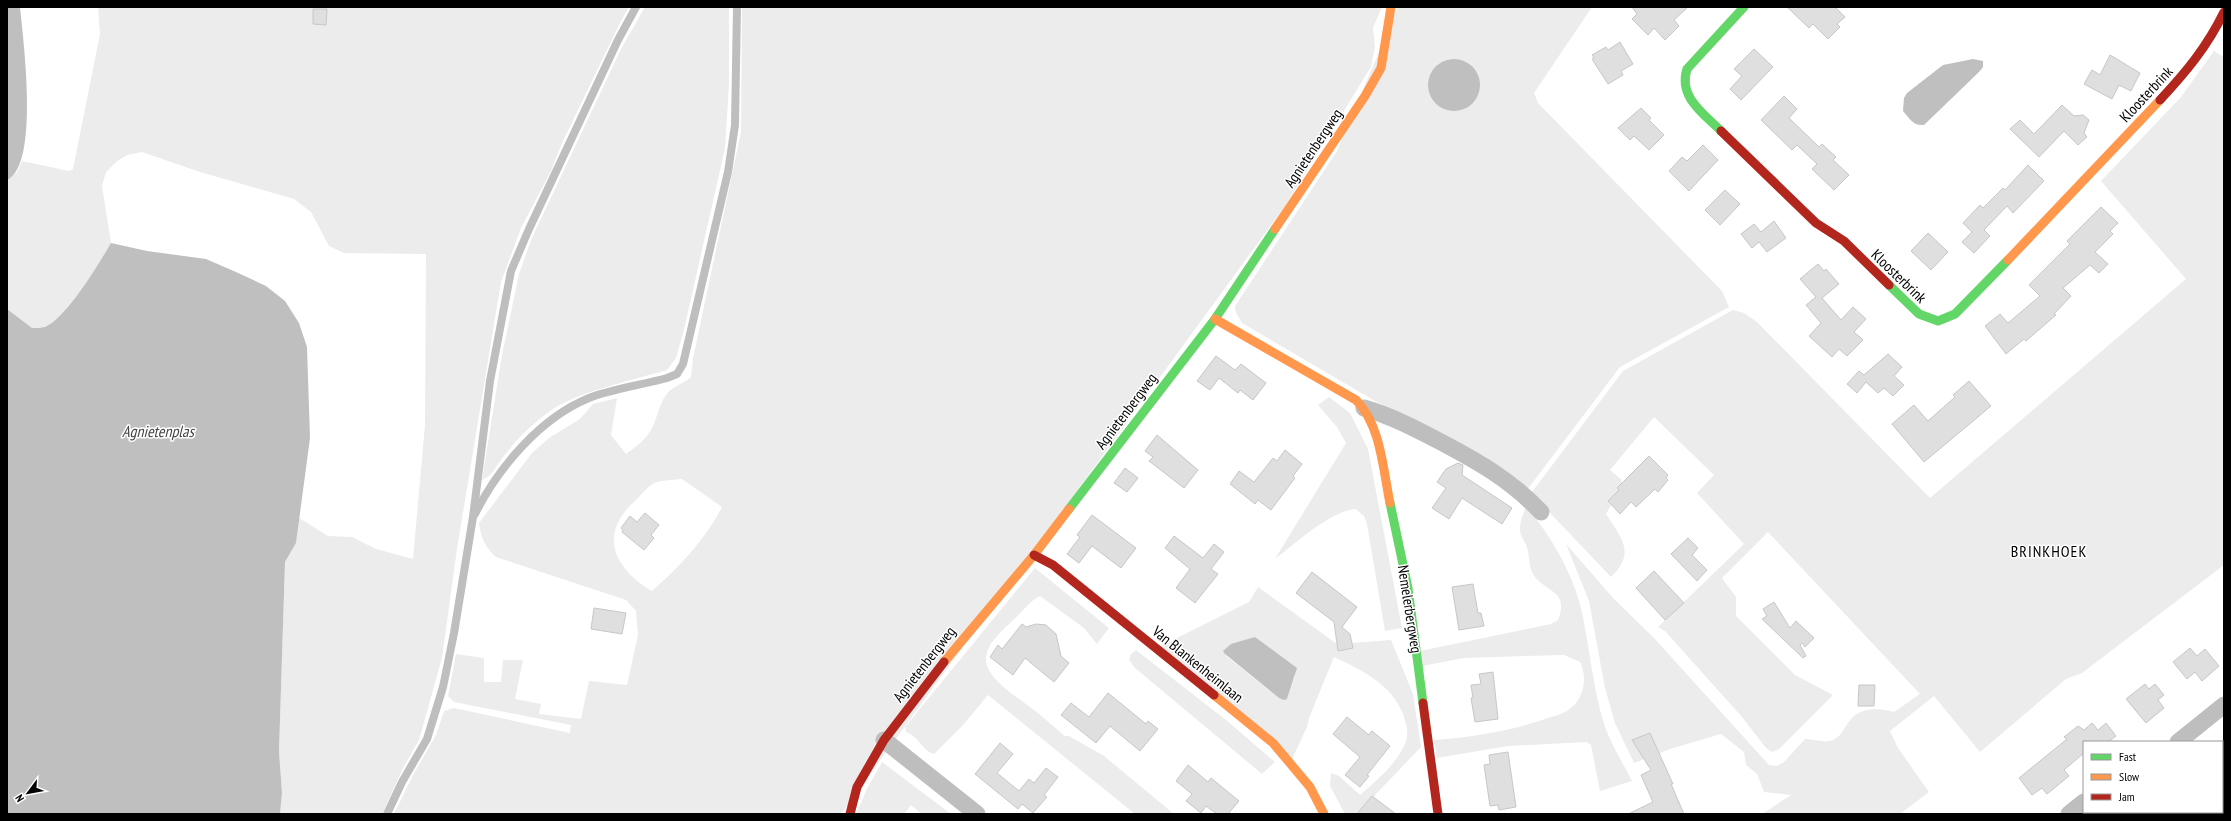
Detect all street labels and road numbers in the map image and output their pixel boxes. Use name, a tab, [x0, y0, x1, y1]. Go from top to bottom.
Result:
street label: Kloosterbrink	[2115, 62, 2177, 126]
street label: Agnietenbergweg	[1280, 105, 1346, 191]
street label: Kloosterbrink	[1867, 245, 1931, 307]
street label: Agnietenbergweg	[1091, 369, 1161, 453]
street label: Nemelerbergweg	[1394, 564, 1426, 654]
street label: Van Blankenheimlaan	[1148, 621, 1247, 706]
street label: Agnietenbergweg	[889, 622, 959, 706]

